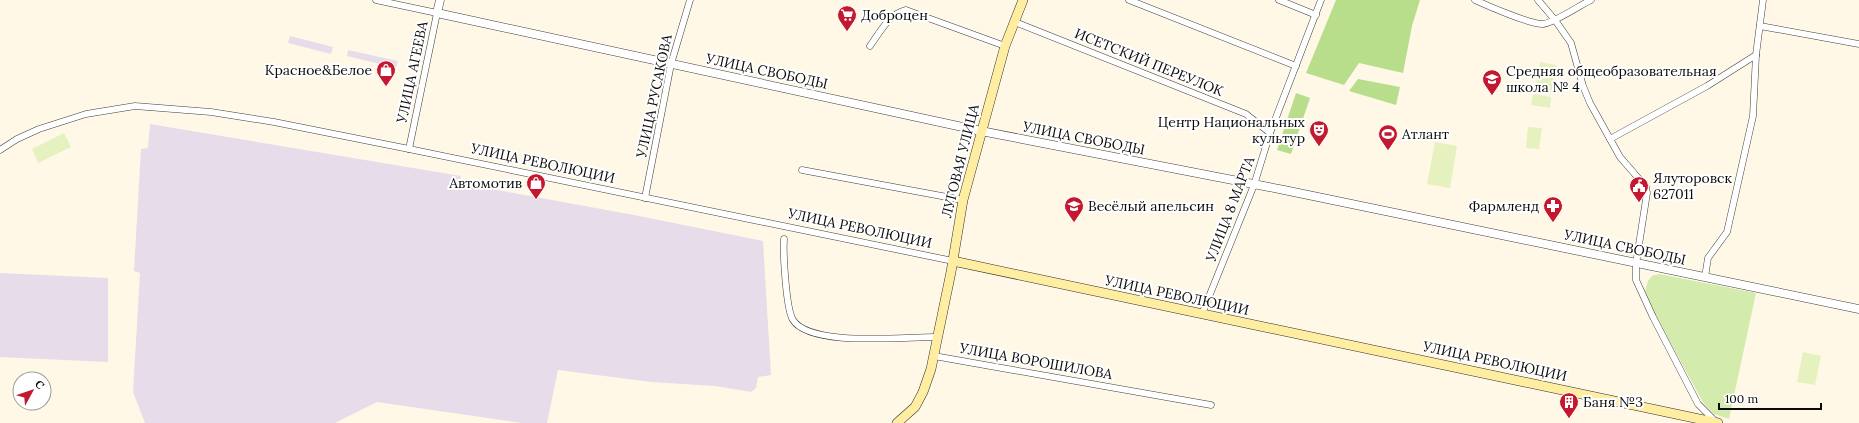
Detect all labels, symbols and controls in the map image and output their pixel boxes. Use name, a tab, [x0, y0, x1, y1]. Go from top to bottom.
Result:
supermarket icon: Доброцен	[836, 4, 858, 32]
place label: Доброцен	[861, 6, 928, 24]
street label: УЛИЦА АГЕЕВА	[392, 19, 432, 126]
street label: ИСЕТСКИЙ ПЕРЕУЛОК	[1072, 24, 1226, 100]
street label: УЛИЦА РУСАКОВА	[632, 33, 676, 160]
street label: УЛИЦА СВОБОДЫ	[704, 49, 829, 93]
shop icon: Красное&Белое	[375, 59, 397, 87]
place label: Красное&Белое	[265, 61, 372, 79]
place label: Средняя общеобразовательная школа № 4	[1506, 62, 1717, 96]
school or university icon: Средняя общеобразовательная школа № 4	[1481, 68, 1503, 96]
street label: ЛУГОВАЯ УЛИЦА	[937, 102, 983, 220]
place label: Центр Национальных культур	[1158, 113, 1306, 147]
street label: УЛИЦА СВОБОДЫ	[1020, 117, 1147, 159]
theatre icon: Центр Национальных культур	[1308, 119, 1330, 147]
sports icon: Атлант	[1377, 123, 1399, 151]
place label: Атлант	[1401, 125, 1449, 143]
street label: УЛИЦА РЕВОЛЮЦИИ	[468, 139, 617, 187]
street label: УЛИЦА 8 МАРТА	[1201, 154, 1258, 265]
place label: Ялуторовск 627011	[1653, 169, 1732, 203]
shop icon: Автомотив	[525, 172, 547, 200]
place label: Автомотив	[448, 174, 522, 192]
public building icon: Ялуторовск 627011	[1628, 175, 1650, 203]
school or university icon: Весёлый апельсин	[1063, 195, 1085, 223]
pharmacy icon: Фармленд	[1542, 195, 1564, 223]
place label: Весёлый апельсин	[1088, 197, 1214, 215]
place label: Фармленд	[1469, 197, 1539, 215]
street label: УЛИЦА РЕВОЛЮЦИИ	[785, 204, 934, 252]
street label: УЛИЦА СВОБОДЫ	[1562, 225, 1687, 269]
street label: УЛИЦА РЕВОЛЮЦИИ	[1102, 271, 1251, 319]
street label: УЛИЦА РЕВОЛЮЦИИ	[1420, 337, 1569, 385]
street label: УЛИЦА ВОРОШИЛОВА	[957, 339, 1114, 383]
north arrow	[12, 371, 52, 411]
text: С	[32, 377, 48, 392]
scale bar	[1719, 385, 1821, 411]
building icon: Баня №3	[1558, 391, 1580, 419]
text: 100 m	[1725, 391, 1758, 406]
place label: Баня №3	[1583, 393, 1643, 411]

